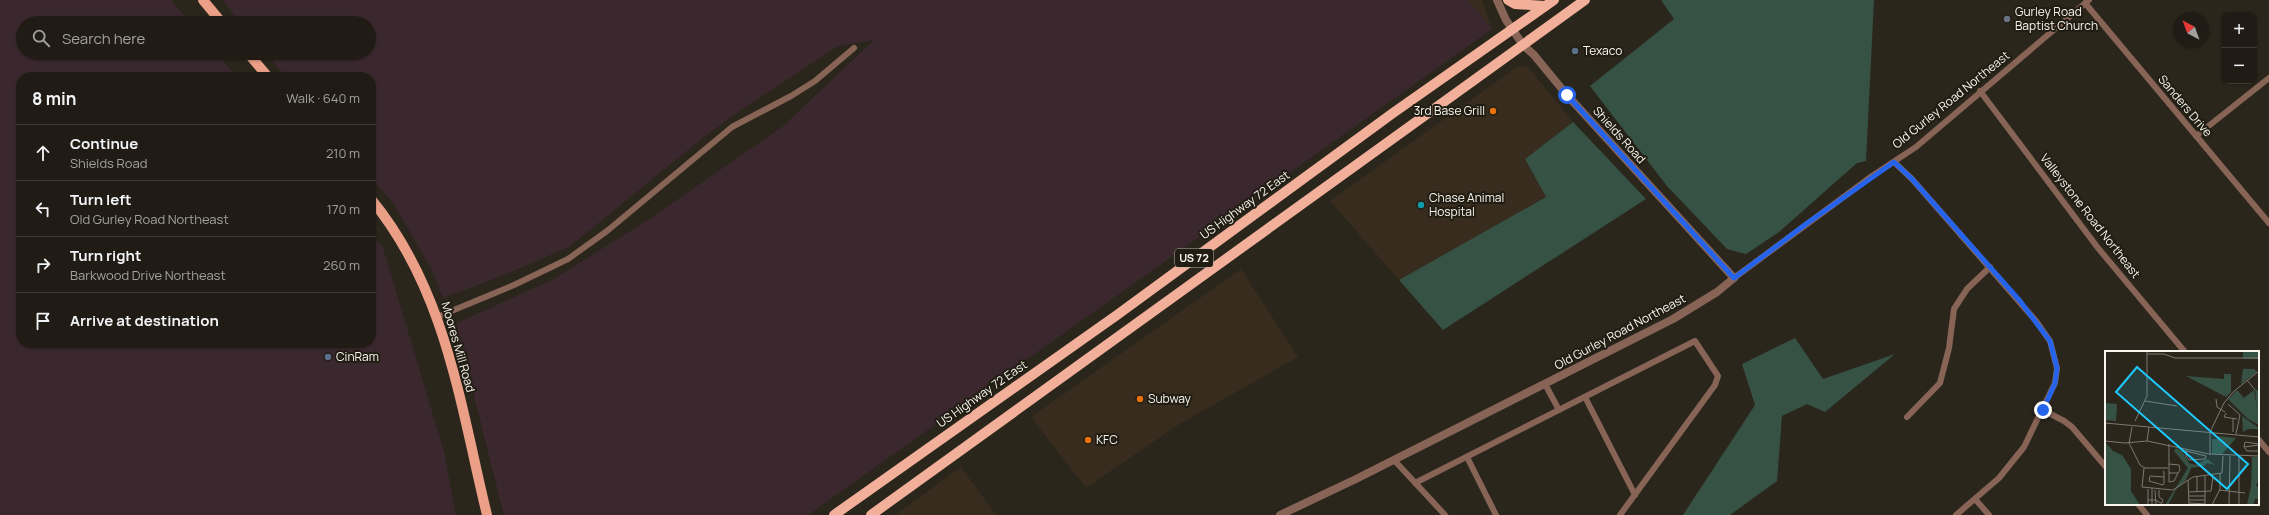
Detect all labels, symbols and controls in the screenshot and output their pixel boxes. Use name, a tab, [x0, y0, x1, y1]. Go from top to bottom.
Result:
place label: Gurley Road Baptist Church	[2015, 3, 2098, 34]
north arrow	[2173, 12, 2209, 48]
map controls	[2221, 12, 2257, 84]
button: +	[2221, 12, 2257, 48]
marker: Gurley Road Baptist Church	[2002, 14, 2012, 24]
search box	[16, 16, 376, 60]
icon: search	[30, 27, 52, 49]
text: Search here	[62, 28, 145, 49]
place label: Texaco	[1583, 42, 1622, 59]
marker: Texaco	[1570, 46, 1580, 56]
street label: Old Gurley Road Northeast	[1888, 47, 2013, 152]
button: −	[2221, 48, 2257, 84]
street label: Sanders Drive	[2154, 71, 2216, 140]
route start	[1558, 86, 1576, 104]
text: 8 min	[32, 87, 77, 110]
text: Walk · 640 m	[286, 89, 360, 107]
place label: 3rd Base Grill	[1414, 102, 1485, 119]
street label: Shields Road	[1589, 102, 1650, 167]
marker: 3rd Base Grill	[1488, 106, 1498, 116]
text: Continue	[70, 133, 138, 154]
icon: ahead	[32, 142, 54, 164]
text: 210 m	[326, 144, 360, 162]
street label: Valleystone Road Northeast	[2036, 150, 2145, 282]
text: Shields Road	[70, 154, 147, 172]
street label: US Highway 72 East	[1196, 166, 1293, 243]
text: Turn left	[70, 189, 132, 210]
place label: Chase Animal Hospital	[1429, 189, 1504, 220]
icon: left	[32, 198, 54, 220]
text: 170 m	[327, 200, 360, 218]
marker: Chase Animal Hospital	[1416, 200, 1426, 210]
text: Old Gurley Road Northeast	[70, 210, 229, 228]
text: Turn right	[70, 245, 141, 266]
road number: US 72	[1175, 249, 1213, 267]
icon: right	[32, 254, 54, 276]
text: 260 m	[323, 256, 360, 274]
text: Barkwood Drive Northeast	[70, 266, 226, 284]
street label: Old Gurley Road Northeast	[1551, 290, 1689, 373]
street label: Moores Mill Road	[437, 300, 480, 394]
icon: arrive	[32, 310, 54, 332]
text: Arrive at destination	[70, 310, 219, 331]
place label: CinRam	[336, 348, 379, 365]
inset map	[2105, 351, 2259, 505]
marker: CinRam	[323, 352, 333, 362]
street label: US Highway 72 East	[933, 356, 1031, 431]
place label: Subway	[1148, 390, 1192, 407]
marker: Subway	[1135, 394, 1145, 404]
route end	[2034, 401, 2052, 419]
place label: KFC	[1096, 431, 1118, 448]
marker: KFC	[1083, 435, 1093, 445]

